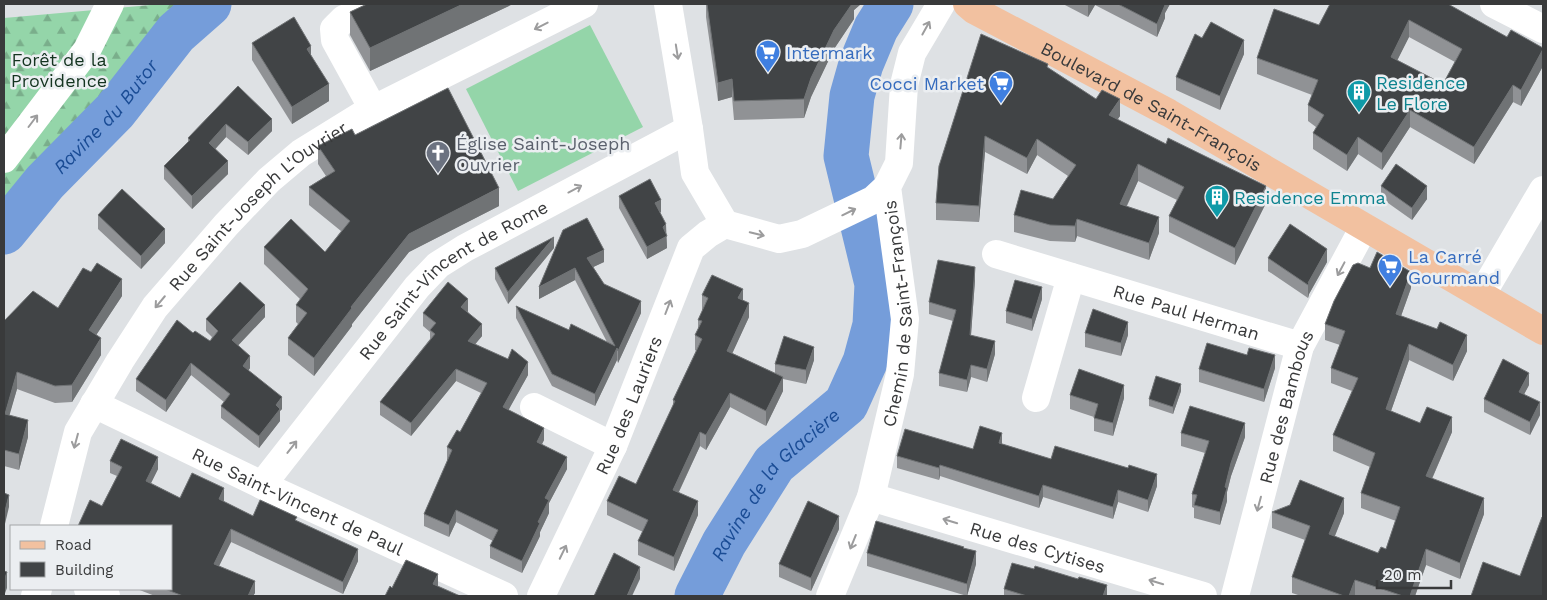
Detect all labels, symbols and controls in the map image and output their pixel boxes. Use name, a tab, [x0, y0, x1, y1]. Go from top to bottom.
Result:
one-way arrow	[533, 21, 548, 31]
one-way arrow	[921, 21, 931, 36]
street label: Boulevard de Saint-François	[1038, 37, 1266, 175]
supermarket icon: Intermark	[755, 39, 781, 73]
place label: Intermark	[786, 42, 872, 63]
one-way arrow	[672, 43, 682, 59]
park label: Forêt de la Providence	[11, 49, 107, 91]
water label: Ravine du Butor	[48, 54, 163, 178]
supermarket icon: Cocci Market	[988, 70, 1014, 104]
place label: Residence Le Flore	[1376, 72, 1466, 114]
place label: Cocci Market	[869, 73, 984, 94]
building icon: Residence Le Flore	[1346, 79, 1372, 113]
one-way arrow	[28, 114, 39, 127]
street label: Rue Saint-Joseph L'Ouvrier	[164, 117, 351, 295]
place label: Église Saint-Joseph Ouvrier	[456, 133, 630, 175]
one-way arrow	[896, 133, 906, 149]
church icon: Église Saint-Joseph Ouvrier	[425, 140, 451, 174]
one-way arrow	[567, 184, 582, 194]
building icon: Residence Emma	[1204, 184, 1230, 218]
place label: Residence Emma	[1234, 187, 1386, 208]
street label: Rue Saint-Vincent de Rome	[354, 196, 551, 364]
street label: Chemin de Saint-François	[877, 199, 916, 429]
one-way arrow	[841, 207, 856, 216]
one-way arrow	[748, 229, 764, 239]
place label: La Carré Gourmand	[1408, 246, 1500, 288]
supermarket icon: La Carré Gourmand	[1377, 253, 1403, 287]
one-way arrow	[1336, 262, 1346, 277]
street label: Rue Paul Herman	[1111, 280, 1262, 344]
one-way arrow	[154, 296, 165, 309]
one-way arrow	[664, 300, 673, 315]
street label: Rue des Bambous	[1254, 326, 1317, 486]
street label: Rue des Lauriers	[590, 333, 666, 478]
water label: Ravine de la Glacière	[705, 403, 844, 565]
one-way arrow	[71, 432, 80, 448]
one-way arrow	[287, 440, 297, 454]
street label: Rue Saint-Vincent de Paul	[189, 443, 408, 559]
one-way arrow	[1254, 495, 1263, 511]
one-way arrow	[943, 515, 959, 525]
street label: Rue des Cytises	[968, 517, 1108, 577]
legend	[10, 525, 172, 590]
one-way arrow	[847, 534, 857, 549]
text: Road	[55, 536, 92, 554]
one-way arrow	[558, 545, 568, 560]
scale bar	[1377, 558, 1451, 590]
text: Building	[55, 561, 113, 579]
text: 20 m	[1384, 566, 1422, 584]
one-way arrow	[1149, 577, 1165, 587]

